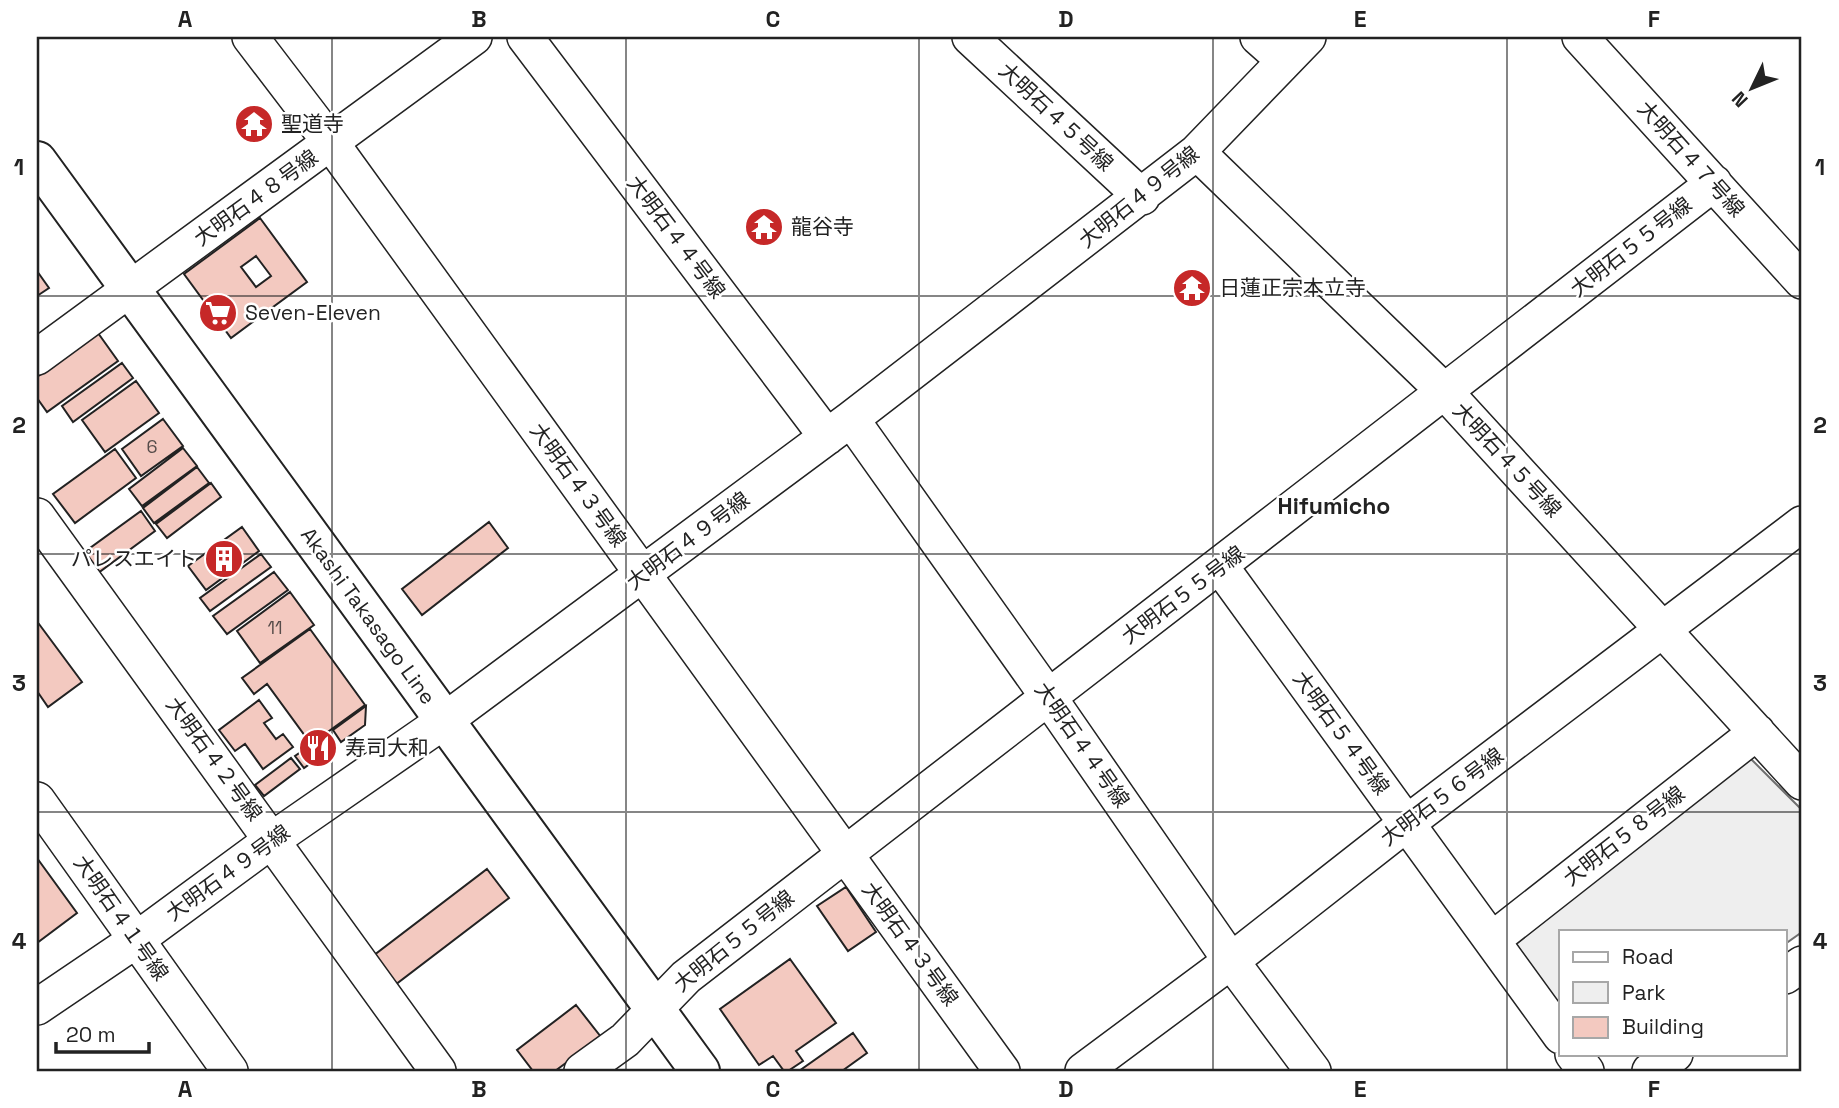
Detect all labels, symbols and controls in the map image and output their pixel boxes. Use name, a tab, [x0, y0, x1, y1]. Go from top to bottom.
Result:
text: A	[178, 4, 193, 34]
text: B	[471, 4, 487, 34]
text: C	[766, 4, 780, 34]
text: D	[1058, 4, 1074, 34]
text: E	[1354, 4, 1366, 34]
text: F	[1648, 4, 1660, 34]
north arrow	[1716, 52, 1786, 122]
street label: 大明石４５号線	[993, 57, 1119, 177]
text: N	[1726, 86, 1753, 112]
street label: 大明石４７号線	[1632, 95, 1751, 222]
temple icon: 聖道寺	[233, 103, 275, 145]
place label: 聖道寺	[281, 110, 344, 137]
street label: 大明石４９号線	[1073, 140, 1204, 253]
street label: 大明石４８号線	[188, 143, 323, 252]
text: 1	[14, 152, 24, 182]
text: 1	[1815, 152, 1825, 182]
street label: 大明石４４号線	[621, 170, 731, 304]
street label: 大明石５５号線	[1564, 191, 1697, 302]
temple icon: 龍谷寺	[743, 206, 785, 248]
place label: 龍谷寺	[791, 213, 854, 240]
temple icon: 日蓮正宗本立寺	[1171, 267, 1213, 309]
place label: 日蓮正宗本立寺	[1219, 274, 1366, 301]
supermarket icon: Seven-Eleven	[197, 292, 239, 334]
place label: Seven-Eleven	[245, 299, 381, 326]
street label: 大明石４５号線	[1447, 397, 1567, 523]
text: 2	[12, 410, 26, 440]
text: 2	[1813, 410, 1827, 440]
street label: 大明石４３号線	[524, 417, 633, 552]
house number: 6	[146, 435, 158, 458]
street label: 大明石４９号線	[621, 486, 755, 596]
district label: Hifumicho	[1278, 491, 1390, 521]
street label: Akashi Takasago Line	[295, 522, 442, 710]
building icon: パレスエイト	[203, 538, 245, 580]
street label: 大明石５５号線	[1116, 540, 1250, 650]
place label: パレスエイト	[71, 545, 197, 572]
house number: 11	[267, 616, 283, 639]
street label: 大明石５４号線	[1287, 665, 1396, 800]
text: 3	[12, 668, 26, 698]
text: 3	[1813, 668, 1827, 698]
street label: 大明石４４号線	[1029, 677, 1136, 813]
street label: 大明石４２号線	[160, 691, 269, 826]
restaurant icon: 寿司大和	[297, 727, 339, 769]
place label: 寿司大和	[345, 734, 429, 761]
street label: 大明石５６号線	[1375, 742, 1509, 852]
street label: 大明石５８号線	[1557, 780, 1690, 891]
street label: 大明石４９号線	[160, 818, 295, 927]
street label: 大明石４１号線	[68, 850, 175, 986]
street label: 大明石４３号線	[856, 876, 965, 1011]
street label: 大明石５５号線	[668, 884, 799, 997]
text: 4	[12, 926, 27, 956]
text: 4	[1813, 926, 1828, 956]
legend	[1559, 930, 1786, 1056]
text: Road	[1622, 943, 1674, 970]
text: Park	[1622, 979, 1666, 1006]
scale bar	[56, 1010, 149, 1054]
text: Building	[1622, 1013, 1704, 1040]
text: 20 m	[66, 1021, 116, 1048]
text: A	[178, 1074, 193, 1104]
text: B	[471, 1074, 487, 1104]
text: C	[766, 1074, 780, 1104]
text: D	[1058, 1074, 1074, 1104]
text: E	[1354, 1074, 1366, 1104]
text: F	[1648, 1074, 1660, 1104]

